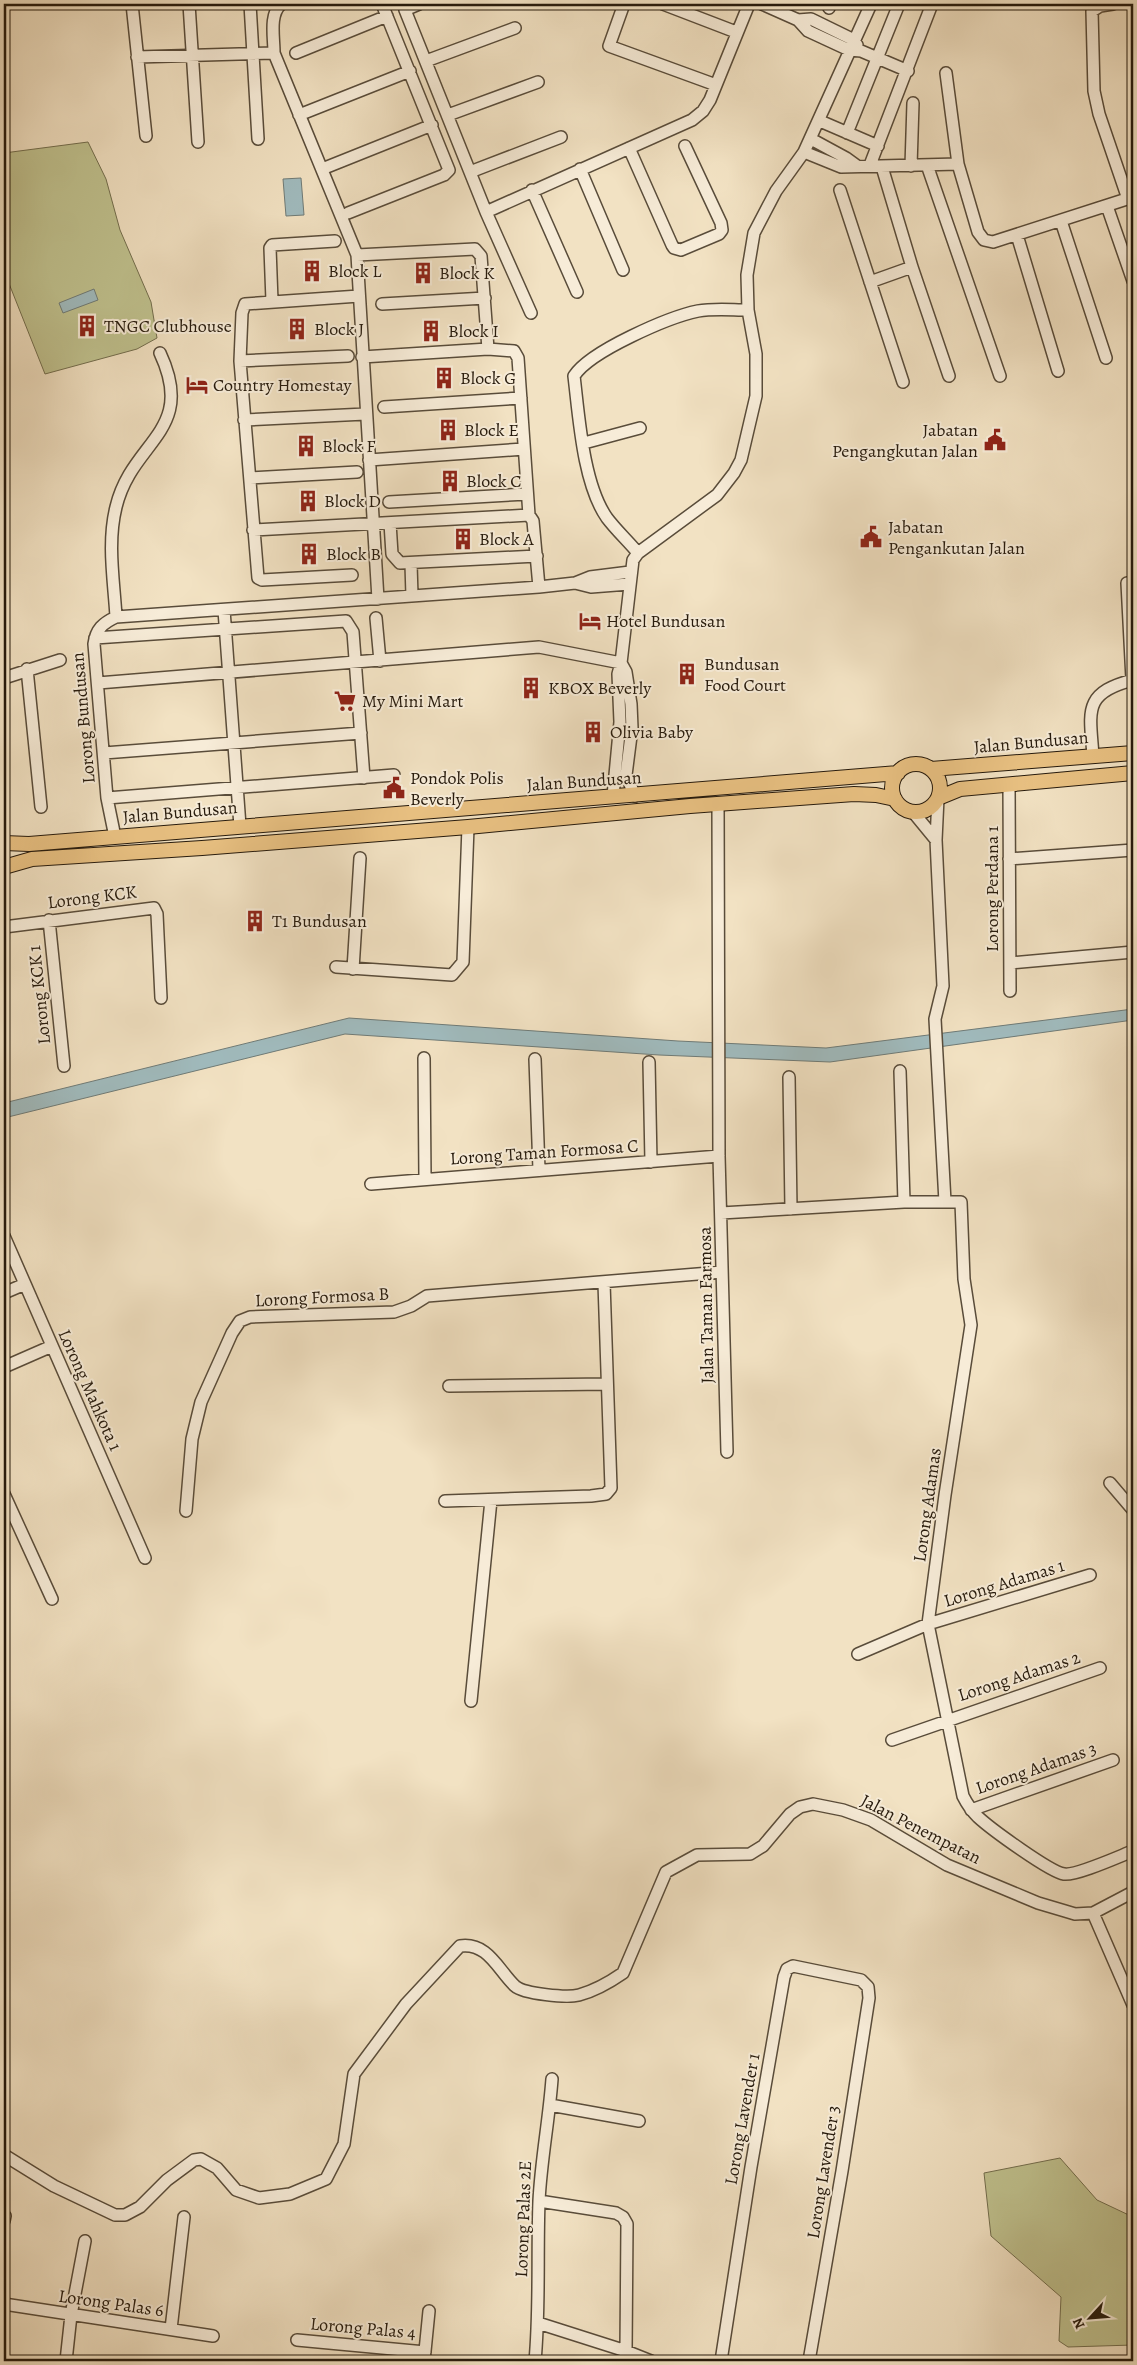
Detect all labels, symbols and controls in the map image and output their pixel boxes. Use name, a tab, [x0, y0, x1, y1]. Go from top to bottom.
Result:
building icon: Block L	[299, 258, 325, 284]
place label: Block L	[328, 259, 382, 283]
building icon: Block K	[410, 260, 436, 286]
place label: Block K	[439, 261, 495, 285]
building icon: TNGC Clubhouse	[74, 313, 100, 339]
place label: TNGC Clubhouse	[104, 314, 232, 338]
building icon: Block J	[284, 316, 310, 342]
place label: Block J	[314, 317, 364, 341]
building icon: Block I	[418, 318, 444, 344]
place label: Block I	[448, 319, 499, 343]
building icon: Block G	[431, 365, 457, 391]
place label: Block G	[460, 366, 516, 390]
hotel icon: Country Homestay	[184, 372, 210, 398]
place label: Country Homestay	[213, 373, 353, 397]
building icon: Block E	[435, 417, 461, 443]
place label: Block E	[464, 418, 519, 442]
place label: Jabatan Pengangkutan Jalan	[832, 418, 978, 463]
public building icon: Jabatan Pengangkutan Jalan	[982, 427, 1008, 453]
building icon: Block F	[293, 433, 319, 459]
place label: Block F	[322, 434, 375, 458]
building icon: Block C	[437, 468, 463, 494]
place label: Block C	[466, 469, 522, 493]
building icon: Block D	[295, 488, 321, 514]
place label: Block D	[324, 489, 381, 513]
place label: Jabatan Pengankutan Jalan	[888, 515, 1025, 560]
public building icon: Jabatan Pengankutan Jalan	[858, 524, 884, 550]
building icon: Block A	[450, 526, 476, 552]
place label: Block A	[479, 527, 534, 551]
building icon: Block B	[296, 541, 322, 567]
place label: Block B	[326, 542, 381, 566]
hotel icon: Hotel Bundusan	[577, 608, 603, 634]
place label: Hotel Bundusan	[606, 609, 726, 633]
street label: Lorong Bundusan	[65, 651, 101, 785]
place label: Bundusan Food Court	[704, 652, 786, 697]
building icon: Bundusan Food Court	[674, 661, 700, 687]
building icon: KBOX Beverly	[518, 675, 544, 701]
place label: KBOX Beverly	[548, 676, 652, 700]
supermarket icon: My Mini Mart	[332, 688, 358, 714]
place label: My Mini Mart	[362, 689, 463, 713]
building icon: Olivia Baby	[580, 719, 606, 745]
place label: Olivia Baby	[610, 720, 694, 744]
street label: Jalan Bundusan	[973, 725, 1090, 759]
street label: Jalan Bundusan	[526, 765, 642, 797]
place label: Pondok Polis Beverly	[410, 766, 504, 811]
public building icon: Pondok Polis Beverly	[381, 775, 407, 801]
street label: Jalan Bundusan	[122, 795, 239, 829]
street label: Lorong Perdana 1	[980, 826, 1004, 952]
street label: Lorong KCK	[46, 880, 139, 914]
building icon: T1 Bundusan	[242, 908, 268, 934]
place label: T1 Bundusan	[272, 909, 367, 933]
street label: Lorong KCK 1	[22, 944, 56, 1046]
street label: Lorong Taman Formosa C	[449, 1133, 639, 1171]
street label: Jalan Taman Farmosa	[693, 1226, 719, 1384]
street label: Lorong Formosa B	[254, 1282, 390, 1312]
street label: Lorong Mahkota 1	[52, 1325, 128, 1455]
street label: Lorong Adamas	[907, 1446, 947, 1564]
street label: Lorong Adamas 1	[941, 1553, 1067, 1613]
street label: Lorong Adamas 2	[955, 1645, 1084, 1707]
street label: Lorong Adamas 3	[972, 1736, 1100, 1800]
street label: Jalan Penempatan	[857, 1788, 985, 1870]
street label: Lorong Lavender 1	[719, 2051, 765, 2187]
street label: Lorong Lavender 3	[801, 2104, 845, 2240]
street label: Lorong Palas 2E	[509, 2160, 537, 2278]
street label: Lorong Palas 6	[57, 2284, 165, 2322]
north arrow	[1064, 2292, 1114, 2342]
street label: Lorong Palas 4	[309, 2311, 417, 2345]
text: N	[1068, 2315, 1090, 2332]

